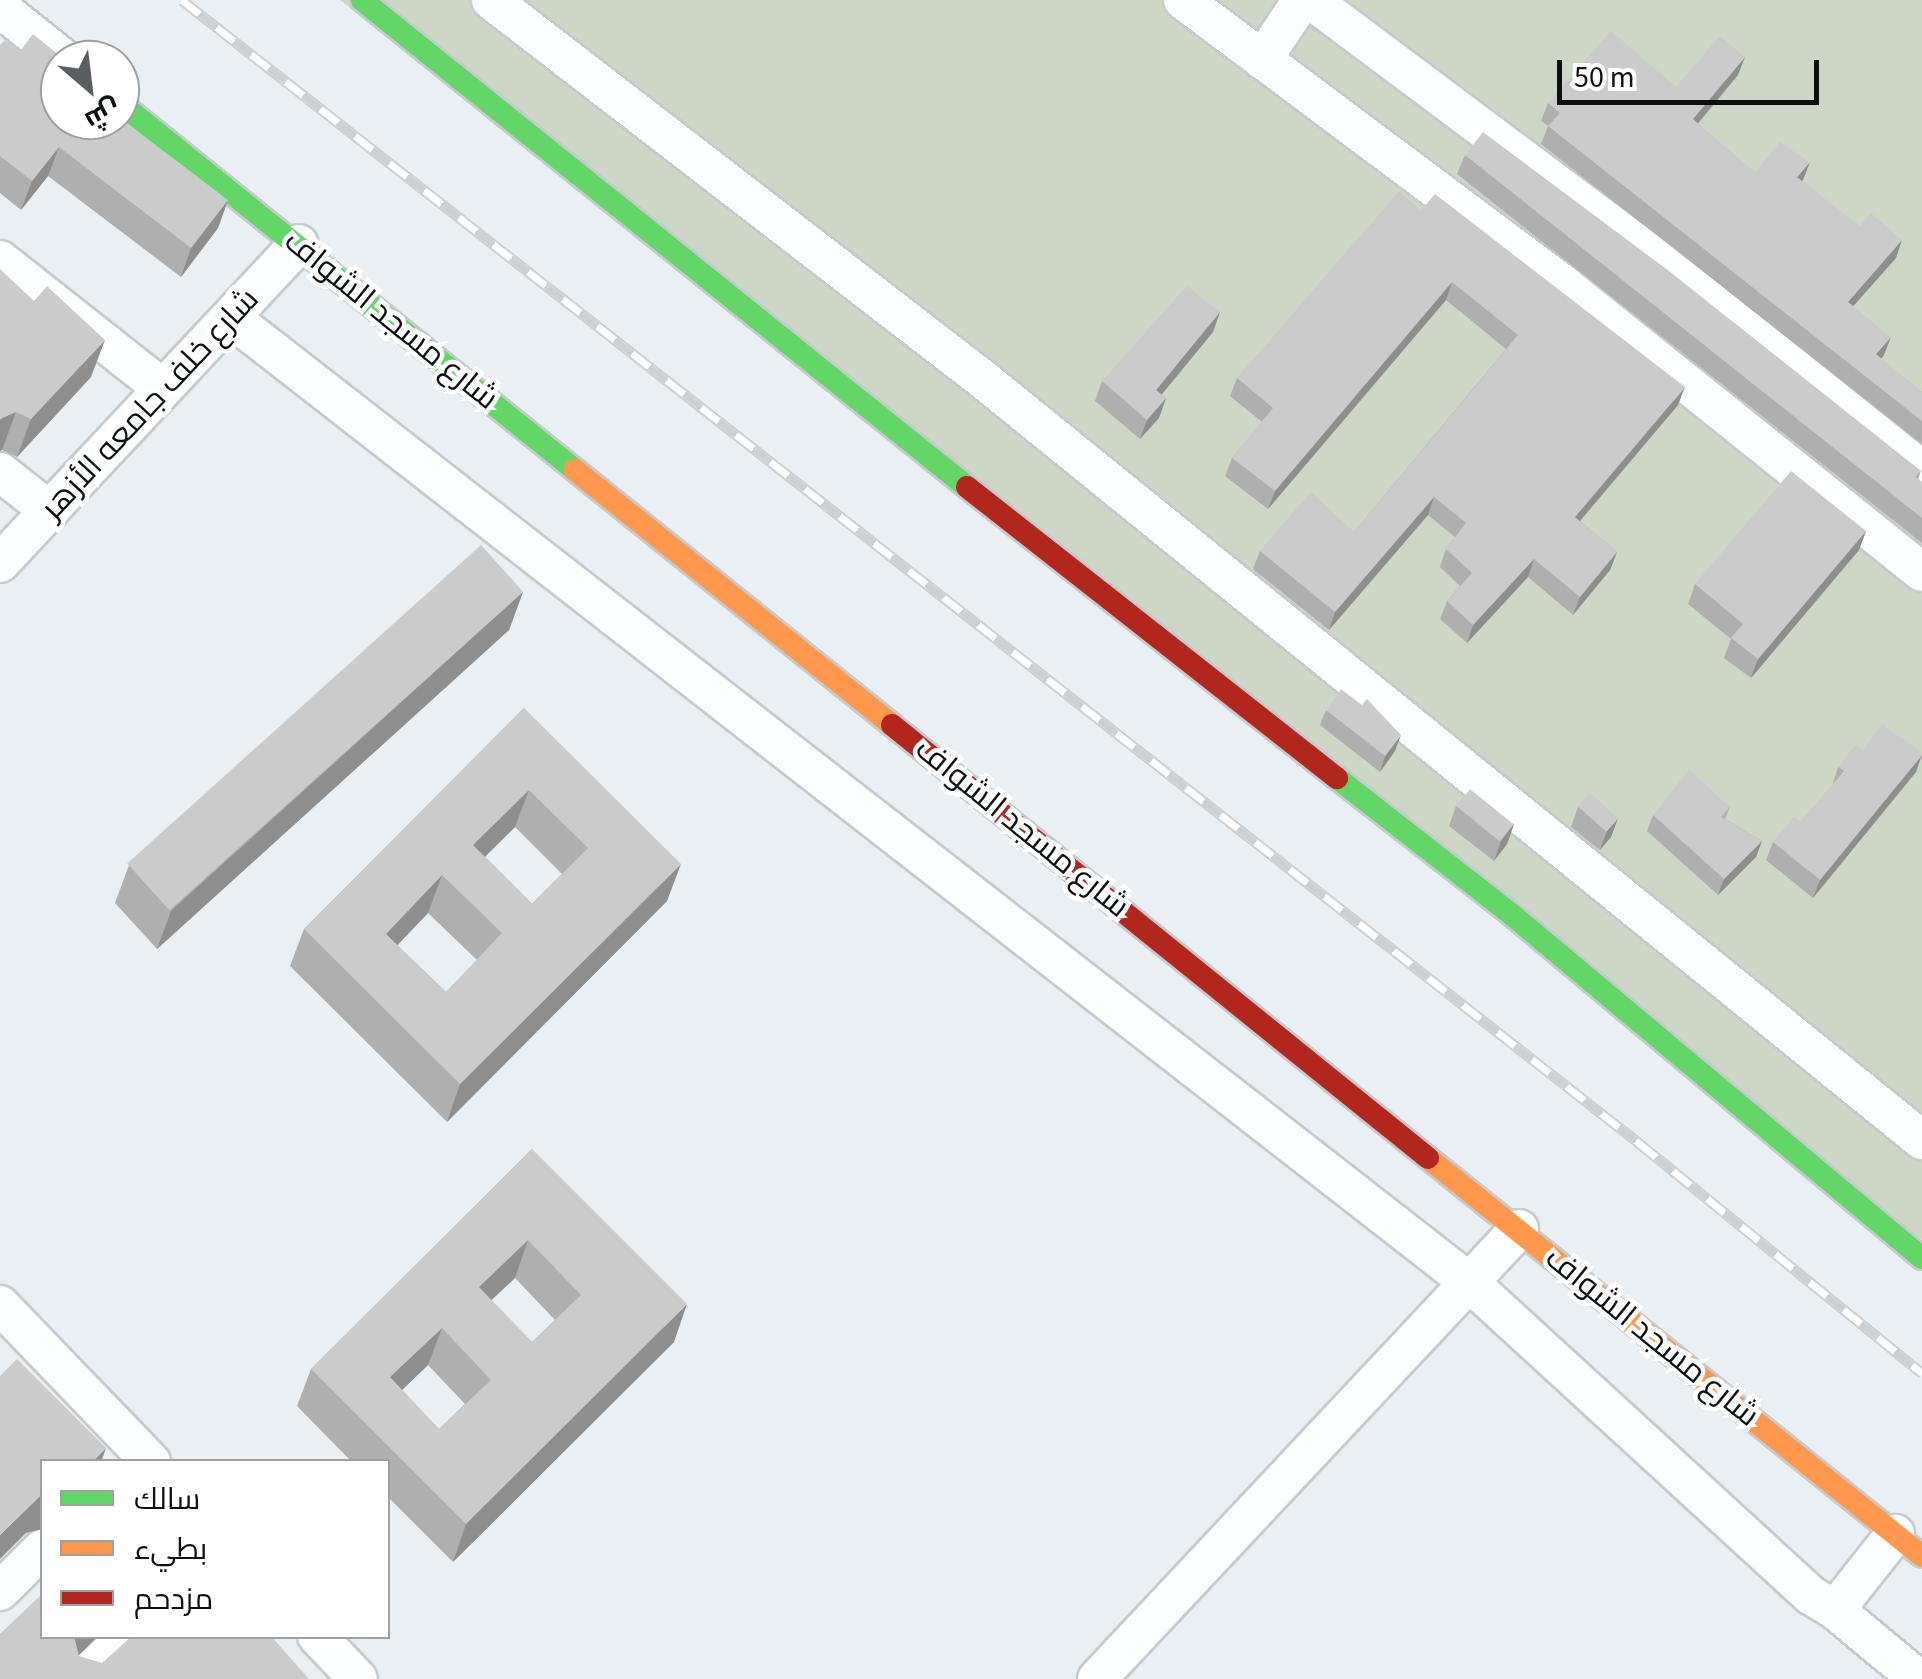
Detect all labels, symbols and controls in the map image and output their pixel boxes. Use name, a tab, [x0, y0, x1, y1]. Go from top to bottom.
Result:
north arrow	[40, 40, 140, 140]
scale bar	[1562, 40, 1824, 102]
text: 50 m	[1574, 56, 1635, 99]
text: ش	[78, 89, 128, 141]
street label: شارع مسجد الشواف	[276, 222, 506, 418]
street label: شارع خلف جامعه الأزهر	[33, 281, 267, 527]
street label: شارع مسجد الشواف	[907, 730, 1137, 926]
street label: شارع مسجد الشواف	[1537, 1239, 1767, 1435]
legend	[40, 1459, 390, 1639]
text: سالك	[134, 1478, 200, 1521]
text: بطيء	[134, 1528, 207, 1571]
text: مزدحم	[134, 1578, 213, 1621]

